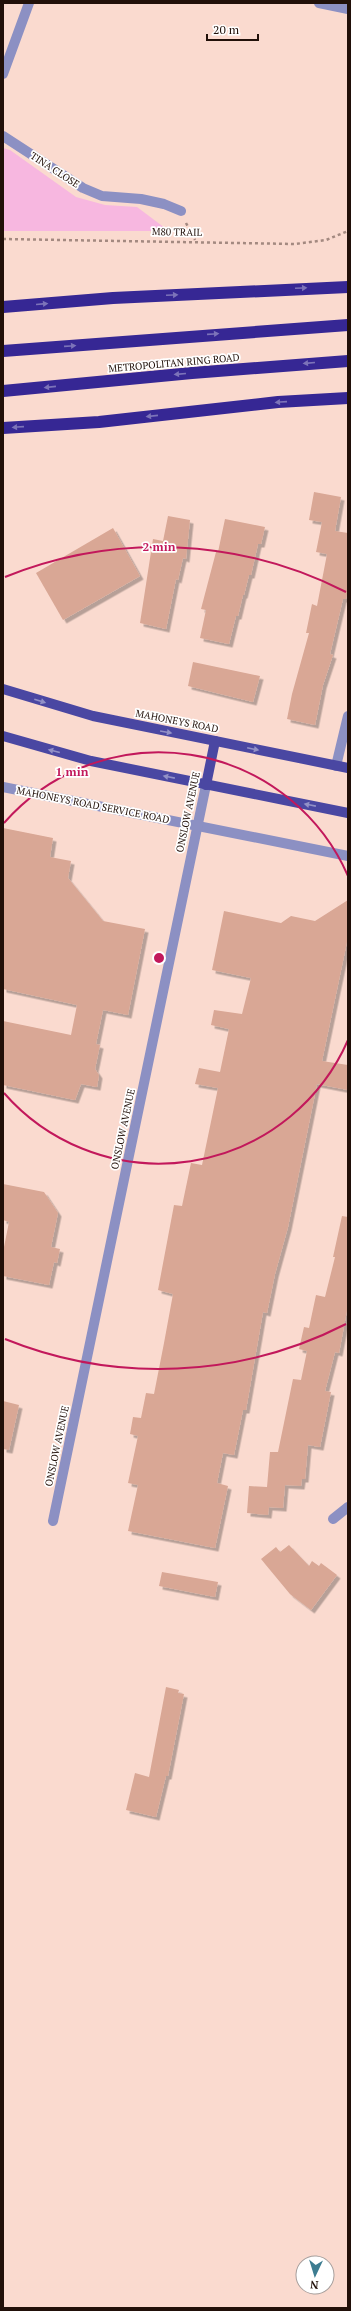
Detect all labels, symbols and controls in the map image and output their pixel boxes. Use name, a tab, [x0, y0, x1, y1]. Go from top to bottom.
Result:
scale bar	[207, 16, 258, 42]
text: 20 m	[213, 22, 240, 37]
street label: TINA CLOSE	[28, 149, 82, 191]
street label: M80 TRAIL	[152, 225, 203, 239]
one-way arrow	[295, 285, 307, 292]
one-way arrow	[166, 292, 178, 299]
one-way arrow	[36, 301, 48, 308]
one-way arrow	[207, 331, 219, 338]
one-way arrow	[64, 342, 76, 349]
street label: METROPOLITAN RING ROAD	[108, 351, 240, 375]
one-way arrow	[303, 360, 315, 367]
one-way arrow	[173, 371, 186, 377]
one-way arrow	[44, 383, 56, 390]
one-way arrow	[275, 398, 287, 405]
one-way arrow	[146, 413, 158, 419]
one-way arrow	[12, 424, 24, 431]
text: 2 min	[143, 539, 176, 554]
one-way arrow	[34, 698, 46, 704]
street label: MAHONEYS ROAD	[134, 707, 220, 735]
one-way arrow	[160, 729, 172, 735]
one-way arrow	[247, 746, 259, 752]
one-way arrow	[47, 748, 60, 754]
text: 1 min	[56, 764, 89, 779]
street label: ONSLOW AVENUE	[173, 770, 203, 854]
one-way arrow	[163, 774, 175, 780]
street label: MAHONEYS ROAD SERVICE ROAD	[15, 784, 171, 826]
one-way arrow	[304, 802, 316, 808]
centre of rings	[152, 951, 166, 965]
street label: ONSLOW AVENUE	[108, 1087, 138, 1171]
street label: ONSLOW AVENUE	[42, 1404, 72, 1488]
north arrow	[295, 2255, 335, 2295]
text: N	[309, 2278, 319, 2292]

